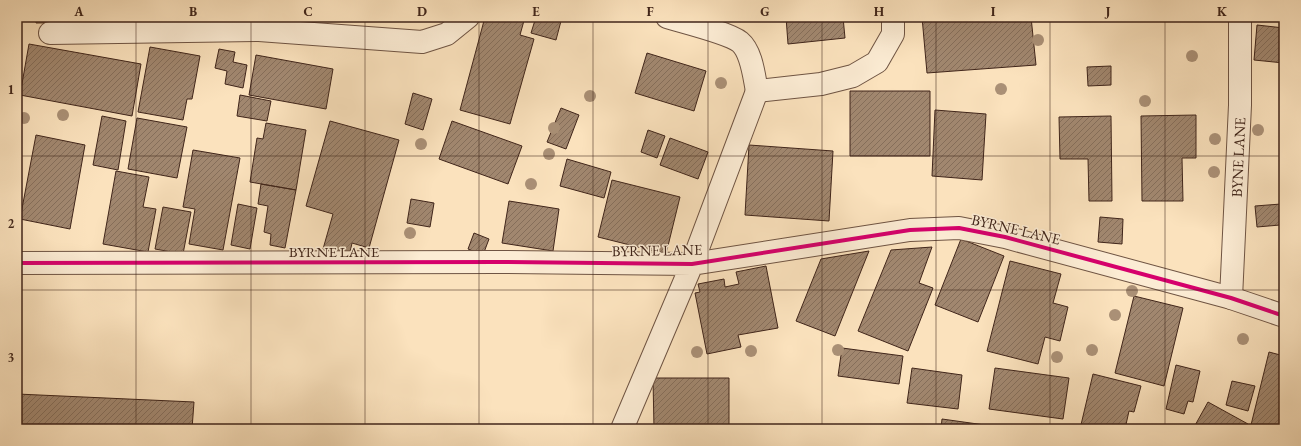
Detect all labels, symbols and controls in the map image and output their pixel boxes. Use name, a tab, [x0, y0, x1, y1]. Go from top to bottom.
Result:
text: A	[73, 3, 84, 20]
text: B	[189, 3, 197, 20]
text: C	[303, 3, 313, 20]
text: D	[417, 3, 427, 20]
text: E	[532, 3, 540, 20]
text: F	[646, 3, 654, 20]
text: G	[760, 3, 770, 20]
text: H	[874, 3, 885, 20]
text: I	[991, 3, 996, 20]
text: J	[1104, 3, 1111, 20]
text: K	[1217, 3, 1228, 20]
text: 1	[8, 81, 15, 98]
street label: BYNE LANE	[1226, 116, 1249, 198]
street label: BYRNE LANE	[970, 210, 1063, 249]
text: 2	[8, 215, 15, 232]
street label: BYRNE LANE	[611, 240, 703, 260]
street label: BYRNE LANE	[289, 242, 380, 261]
text: 3	[8, 349, 15, 366]

